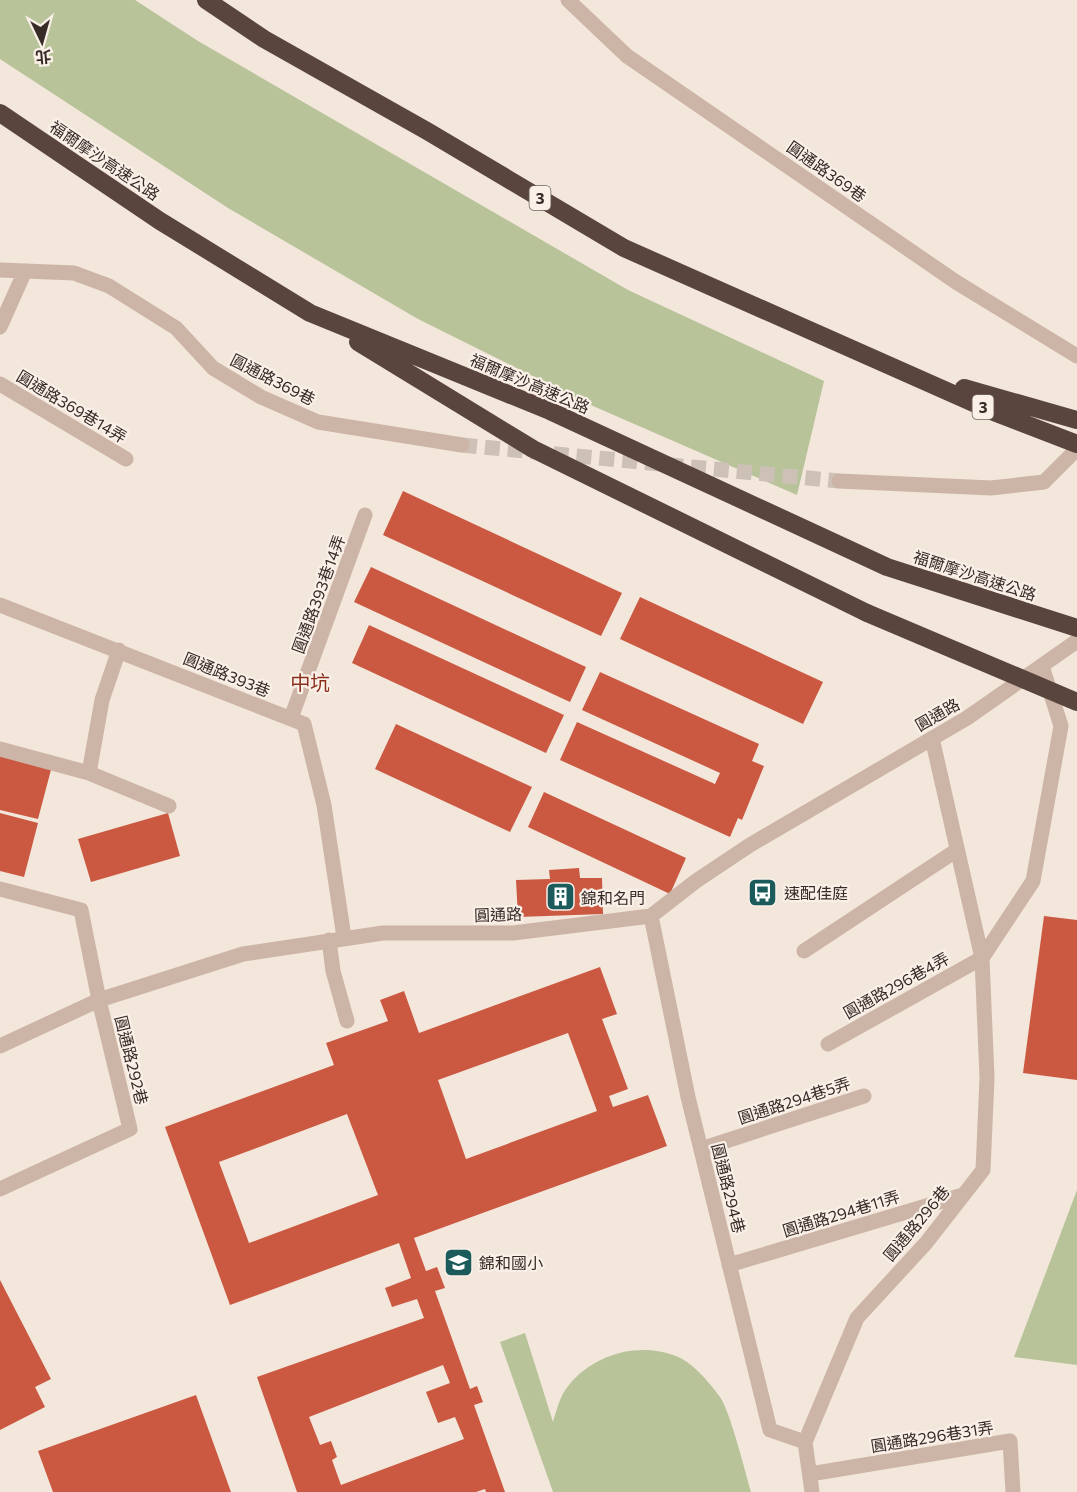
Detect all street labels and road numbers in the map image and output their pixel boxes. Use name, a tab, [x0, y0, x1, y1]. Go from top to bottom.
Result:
street label: 福爾摩沙高速公路	[47, 116, 163, 204]
street label: 圓通路369巷	[784, 137, 870, 205]
road number: 3	[530, 186, 550, 210]
street label: 福爾摩沙高速公路	[467, 349, 593, 417]
street label: 圓通路369巷	[228, 350, 318, 408]
street label: 圓通路369巷14弄	[14, 366, 130, 446]
road number: 3	[972, 395, 994, 419]
street label: 圓通路393巷14弄	[288, 532, 348, 656]
street label: 福爾摩沙高速公路	[911, 546, 1039, 604]
street label: 圓通路393巷	[181, 648, 273, 700]
street label: 圓通路	[911, 694, 963, 734]
street label: 圓通路	[474, 904, 522, 924]
street label: 圓通路296巷4弄	[840, 948, 952, 1022]
street label: 圓通路292巷	[112, 1013, 152, 1107]
street label: 圓通路294巷5弄	[735, 1073, 853, 1127]
street label: 圓通路294巷	[709, 1141, 749, 1235]
street label: 圓通路296巷	[879, 1182, 953, 1264]
street label: 圓通路294巷11弄	[780, 1186, 902, 1240]
street label: 圓通路296巷31弄	[869, 1417, 995, 1455]

